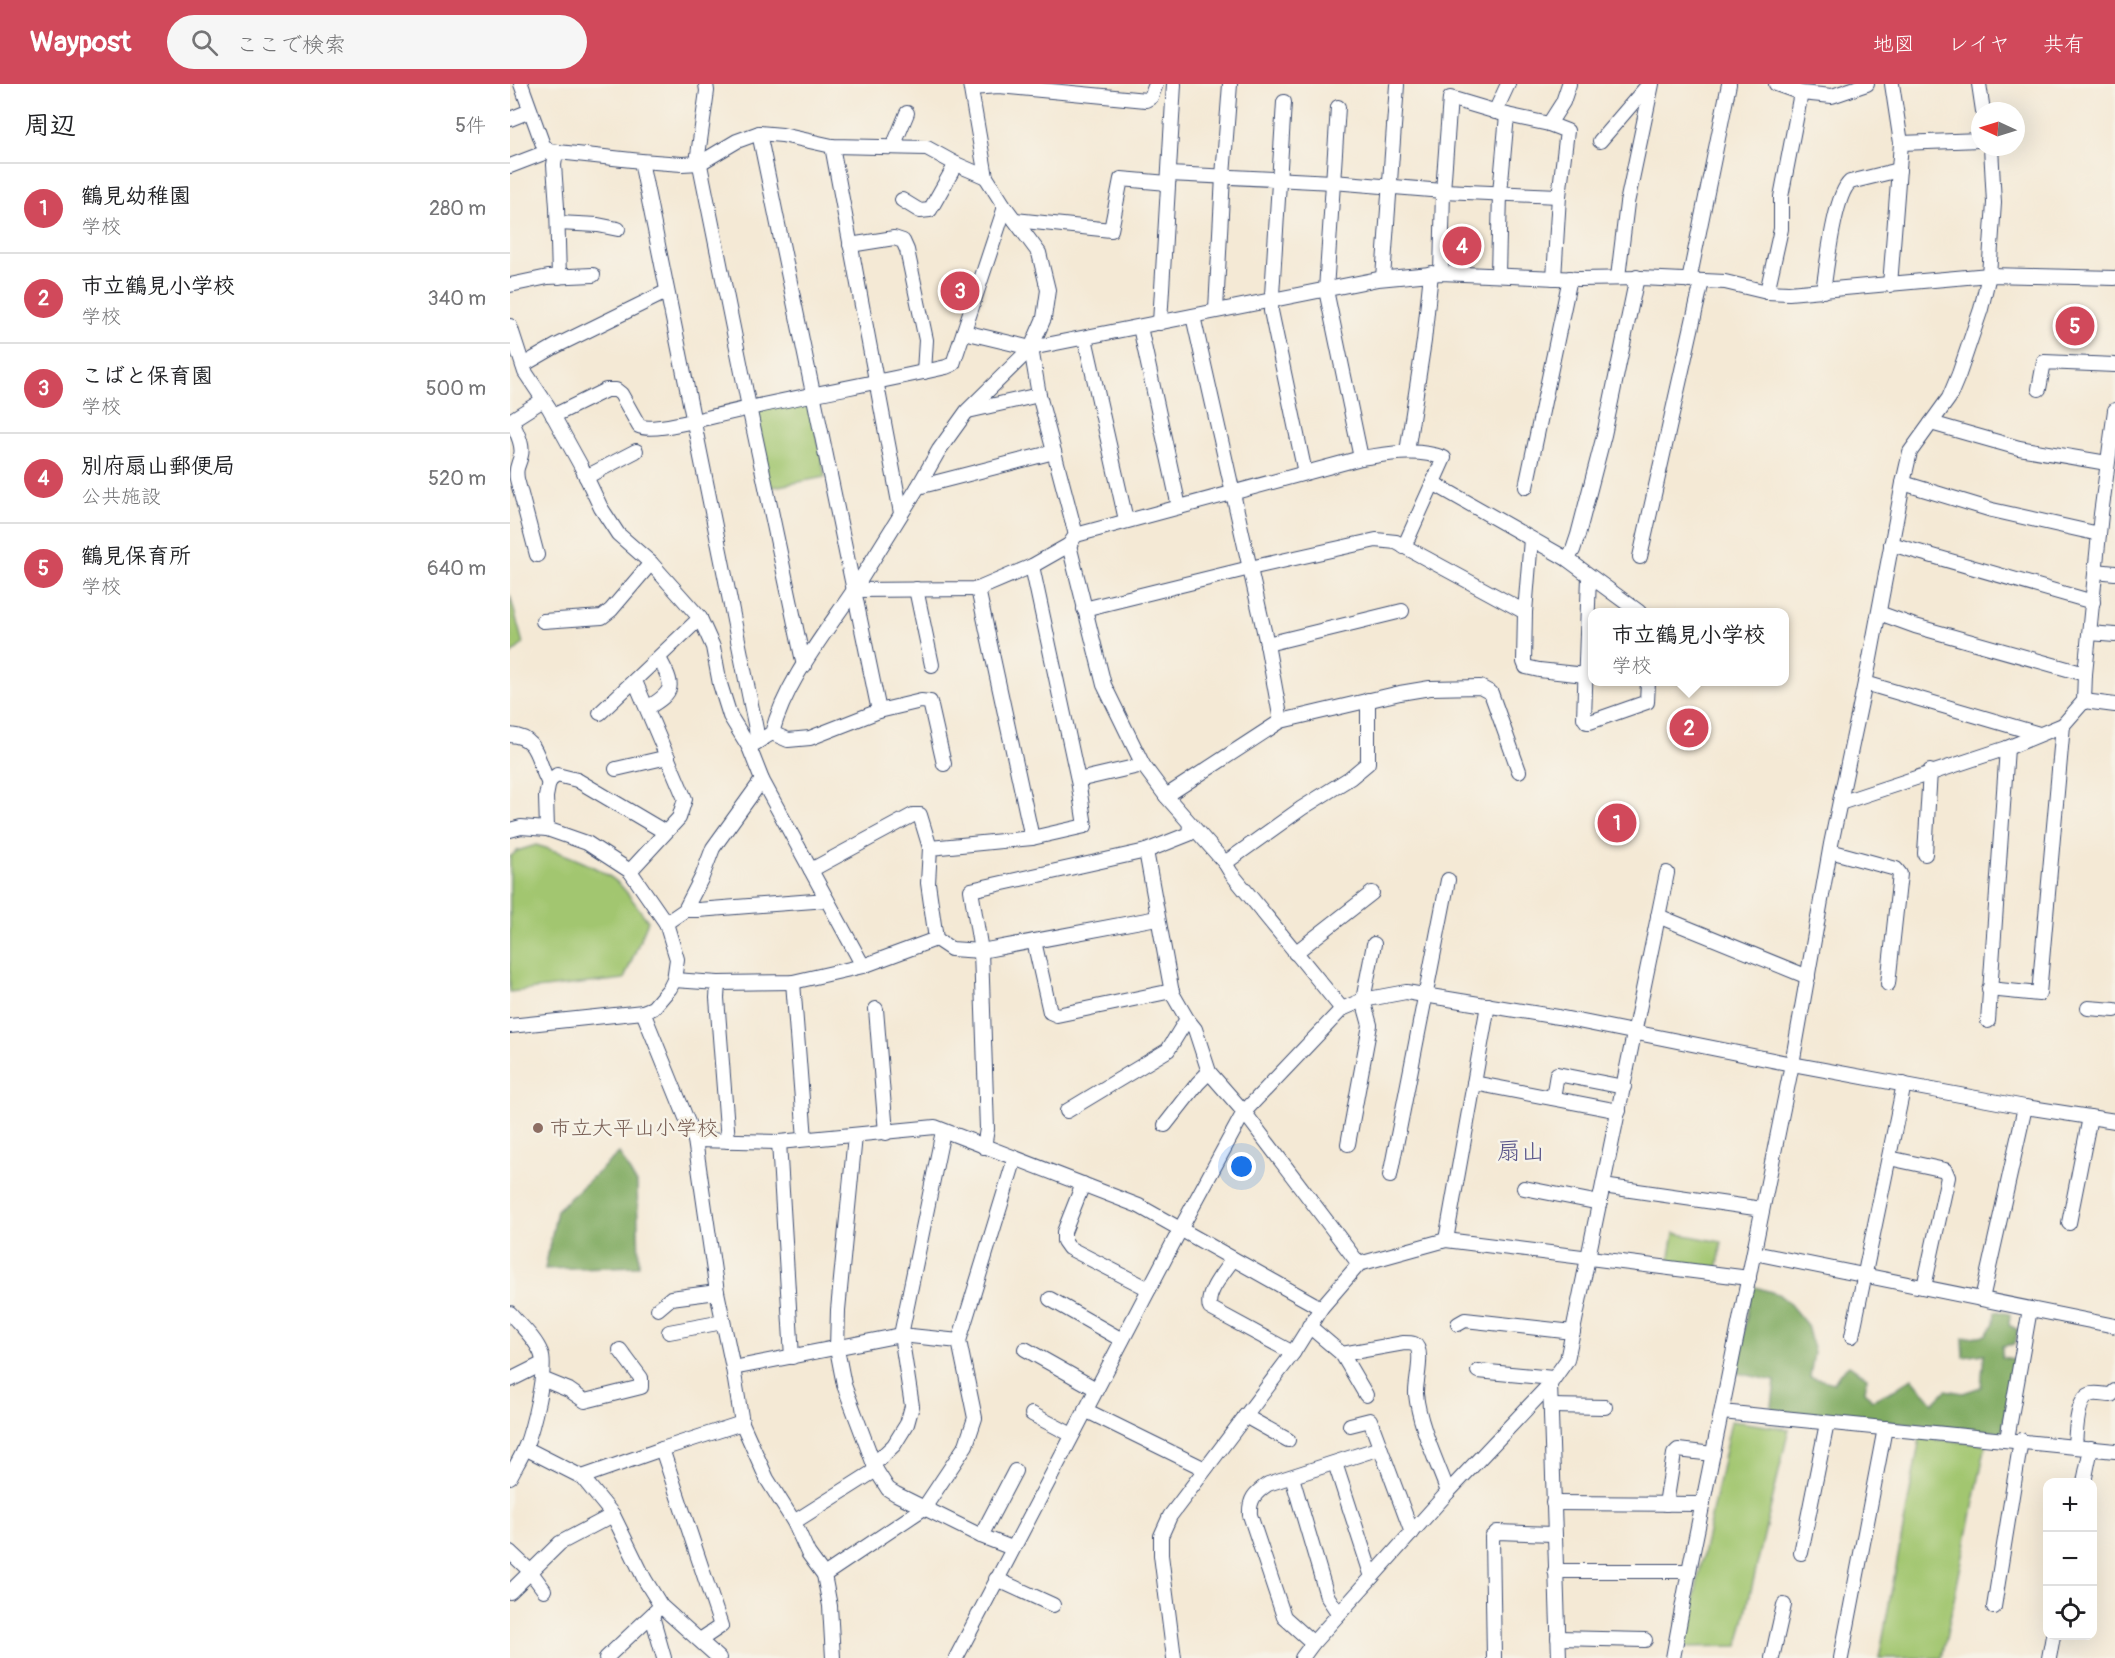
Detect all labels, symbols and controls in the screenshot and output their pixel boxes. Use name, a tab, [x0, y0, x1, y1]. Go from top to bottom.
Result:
search box	[167, 15, 587, 69]
text: Waypost	[30, 25, 131, 60]
icon: search	[188, 26, 221, 59]
text: ここで検索	[236, 31, 346, 59]
text: 地図	[1873, 31, 1915, 58]
text: レイヤ	[1948, 31, 2010, 58]
text: 共有	[2043, 31, 2085, 58]
north arrow	[1971, 102, 2025, 156]
text: 周辺	[24, 110, 76, 142]
text: 5件	[455, 113, 486, 138]
text: 鶴見幼稚園	[81, 182, 191, 210]
text: 1	[40, 196, 47, 221]
text: 280 m	[429, 196, 486, 221]
text: 学校	[81, 214, 121, 239]
pin: 4	[1442, 224, 1482, 268]
pin: 3	[940, 268, 980, 314]
text: 市立鶴見小学校	[81, 272, 235, 300]
text: 2	[38, 286, 49, 311]
text: 340 m	[427, 286, 486, 311]
text: 学校	[81, 304, 121, 329]
pin: 5	[2056, 304, 2094, 348]
text: こばと保育園	[81, 362, 213, 390]
text: 3	[38, 376, 49, 401]
text: 500 m	[426, 376, 486, 401]
text: 学校	[81, 394, 121, 419]
text: 別府扇山郵便局	[81, 452, 235, 480]
text: 4	[38, 466, 49, 491]
text: 520 m	[428, 466, 486, 491]
text: 公共施設	[81, 484, 161, 509]
text: 鶴見保育所	[81, 542, 191, 570]
text: 5	[38, 556, 49, 581]
text: 640 m	[427, 556, 486, 581]
text: 学校	[81, 574, 121, 599]
popup	[1588, 608, 1789, 686]
text: 市立鶴見小学校	[1611, 621, 1766, 649]
text: 学校	[1611, 653, 1651, 678]
pin: 2	[1670, 706, 1708, 750]
pin: 1	[1598, 800, 1636, 846]
place label: 市立大平山小学校	[550, 1115, 718, 1142]
marker: 市立大平山小学校	[531, 1121, 545, 1135]
district label: 扇山	[1497, 1137, 1545, 1166]
your location	[1227, 1152, 1256, 1181]
map controls	[2043, 1478, 2097, 1640]
button: +	[2043, 1478, 2097, 1532]
button: −	[2043, 1532, 2097, 1586]
button: locate	[2043, 1586, 2097, 1640]

